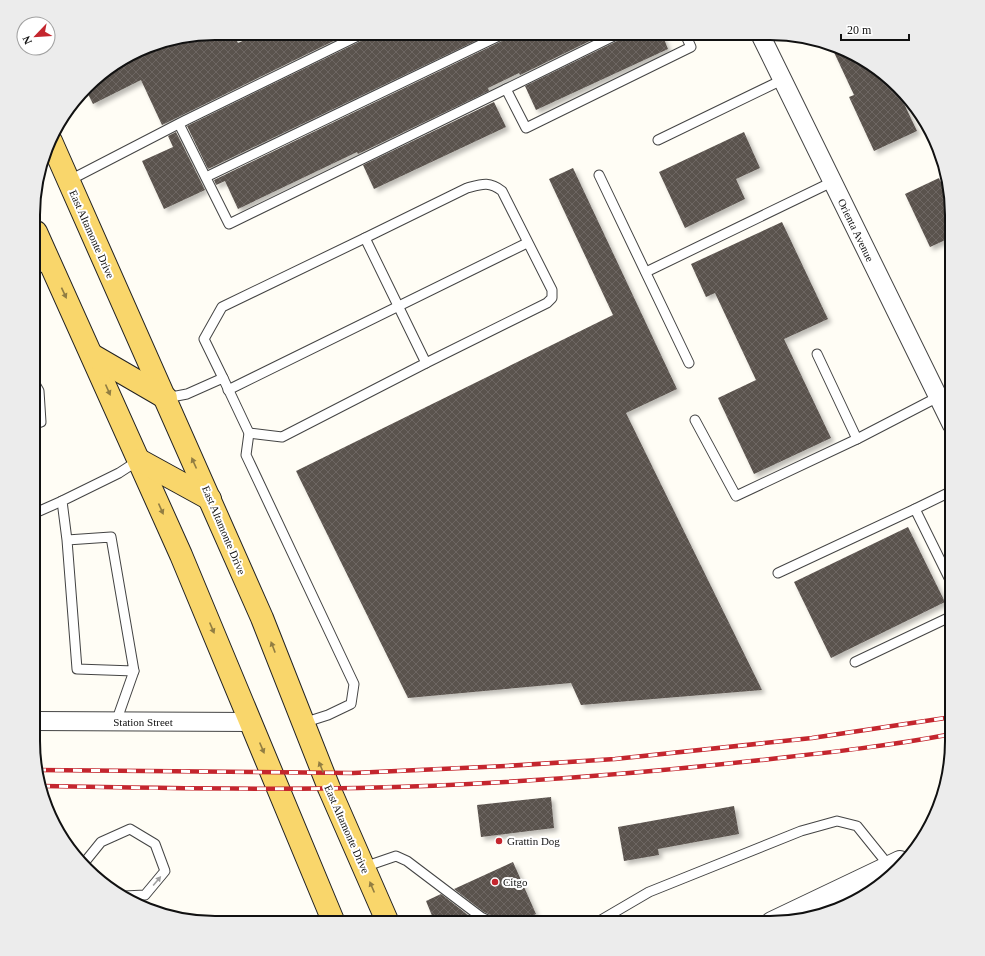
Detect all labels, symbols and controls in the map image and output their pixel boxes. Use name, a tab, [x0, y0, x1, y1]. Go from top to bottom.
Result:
north arrow	[16, 16, 56, 56]
scale bar	[841, 16, 909, 42]
text: 20 m	[847, 23, 872, 37]
text: N	[20, 34, 34, 46]
street label: East Altamonte Drive	[67, 188, 117, 280]
street label: Orienta Avenue	[836, 197, 876, 264]
one-way arrow	[61, 288, 67, 299]
one-way arrow	[105, 385, 111, 396]
one-way arrow	[191, 457, 197, 468]
street label: East Altamonte Drive	[200, 484, 248, 576]
one-way arrow	[158, 503, 164, 515]
one-way arrow	[209, 623, 215, 634]
one-way arrow	[270, 641, 276, 652]
street label: Station Street	[113, 716, 173, 728]
one-way arrow	[260, 743, 266, 755]
one-way arrow	[318, 762, 324, 773]
street label: East Altamonte Drive	[322, 783, 372, 875]
place label: Grattin Dog	[507, 835, 560, 847]
marker: Grattin Dog	[494, 836, 504, 846]
one-way arrow	[152, 876, 161, 887]
place label: Citgo	[503, 876, 528, 888]
marker: Citgo	[490, 877, 500, 887]
one-way arrow	[369, 880, 375, 892]

